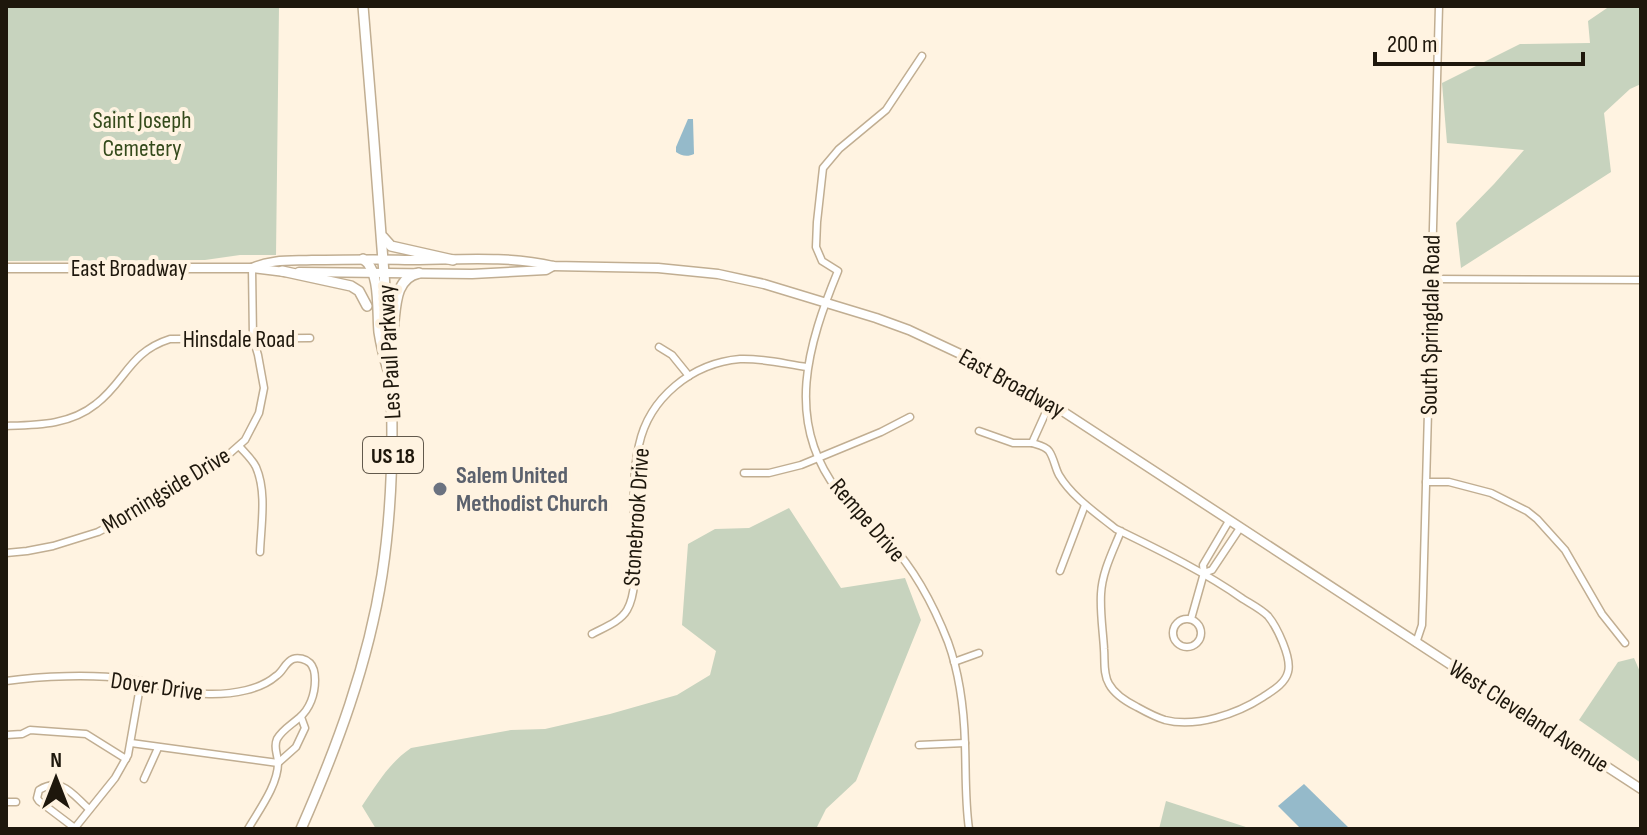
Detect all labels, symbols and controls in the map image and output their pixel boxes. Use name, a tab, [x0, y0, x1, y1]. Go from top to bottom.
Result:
scale bar	[1375, 16, 1583, 66]
text: 200 m	[1387, 30, 1438, 59]
park label: Saint Joseph Cemetery	[93, 106, 191, 163]
street label: South Springdale Road	[1414, 235, 1447, 415]
street label: East Broadway	[71, 254, 187, 283]
street label: Les Paul Parkway	[371, 284, 408, 420]
street label: Hinsdale Road	[183, 325, 295, 354]
street label: East Broadway	[954, 343, 1070, 424]
road number: US 18	[363, 437, 423, 473]
street label: Morningside Drive	[97, 441, 236, 540]
street label: Stonebrook Drive	[617, 447, 656, 587]
place label: Salem United Methodist Church	[456, 461, 608, 518]
street label: Rempe Drive	[823, 473, 912, 568]
marker: Salem United Methodist Church	[431, 480, 449, 498]
street label: West Cleveland Avenue	[1443, 654, 1614, 779]
street label: Dover Drive	[109, 666, 205, 707]
north arrow	[16, 739, 96, 819]
text: N	[50, 747, 62, 774]

